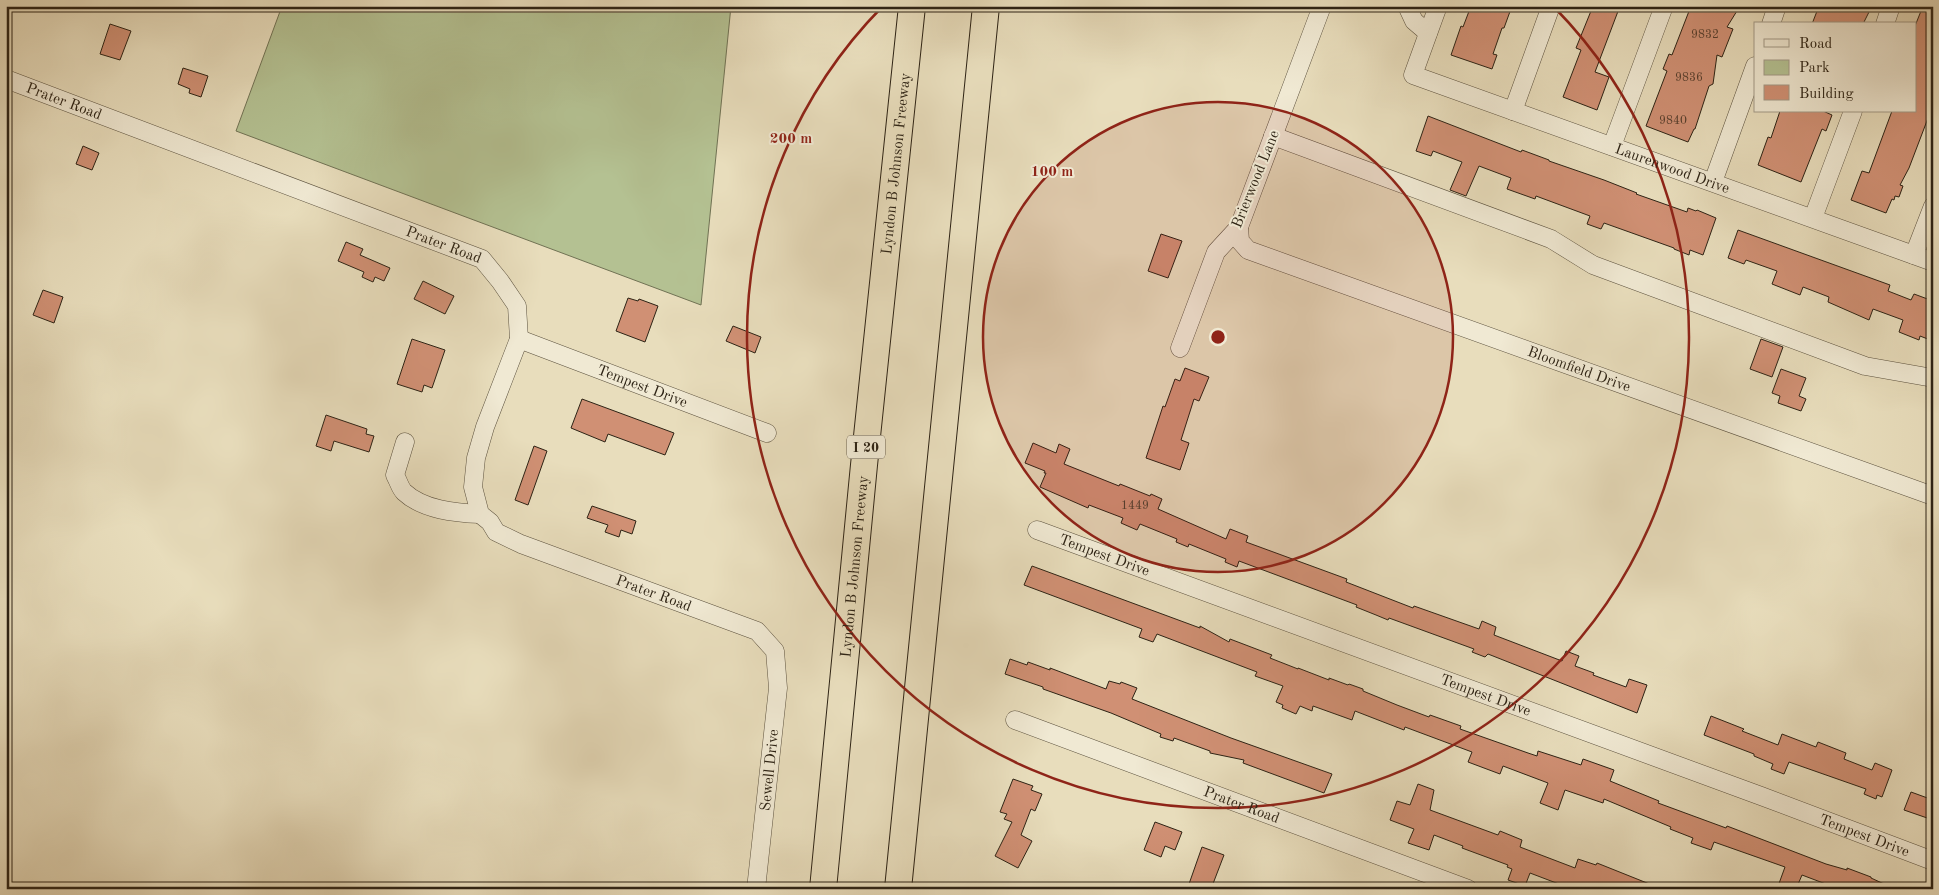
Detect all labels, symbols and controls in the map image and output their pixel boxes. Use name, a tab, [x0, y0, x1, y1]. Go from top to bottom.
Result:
legend	[1754, 22, 1916, 112]
house number: 9832	[1691, 29, 1719, 41]
text: Road	[1799, 37, 1833, 52]
text: Park	[1799, 61, 1830, 76]
street label: Lyndon B Johnson Freeway	[880, 72, 914, 255]
house number: 9836	[1675, 72, 1703, 84]
street label: Prater Road	[23, 81, 104, 124]
text: Building	[1799, 87, 1854, 102]
house number: 9840	[1659, 115, 1687, 127]
street label: Brierwood Lane	[1230, 129, 1283, 231]
text: 200 m	[770, 132, 812, 147]
street label: Laurenwood Drive	[1613, 142, 1731, 197]
text: 100 m	[1031, 165, 1073, 180]
street label: Prater Road	[403, 225, 483, 267]
centre of rings	[1209, 328, 1227, 346]
street label: Bloomfield Drive	[1525, 345, 1632, 396]
street label: Tempest Drive	[595, 363, 689, 411]
road number: I 20	[847, 436, 885, 458]
street label: Lyndon B Johnson Freeway	[839, 475, 872, 658]
house number: 1449	[1121, 500, 1149, 512]
street label: Tempest Drive	[1057, 533, 1151, 580]
street label: Prater Road	[613, 574, 693, 615]
street label: Tempest Drive	[1438, 673, 1533, 720]
street label: Sewell Drive	[759, 728, 782, 812]
street label: Prater Road	[1201, 785, 1281, 827]
street label: Tempest Drive	[1817, 813, 1911, 860]

